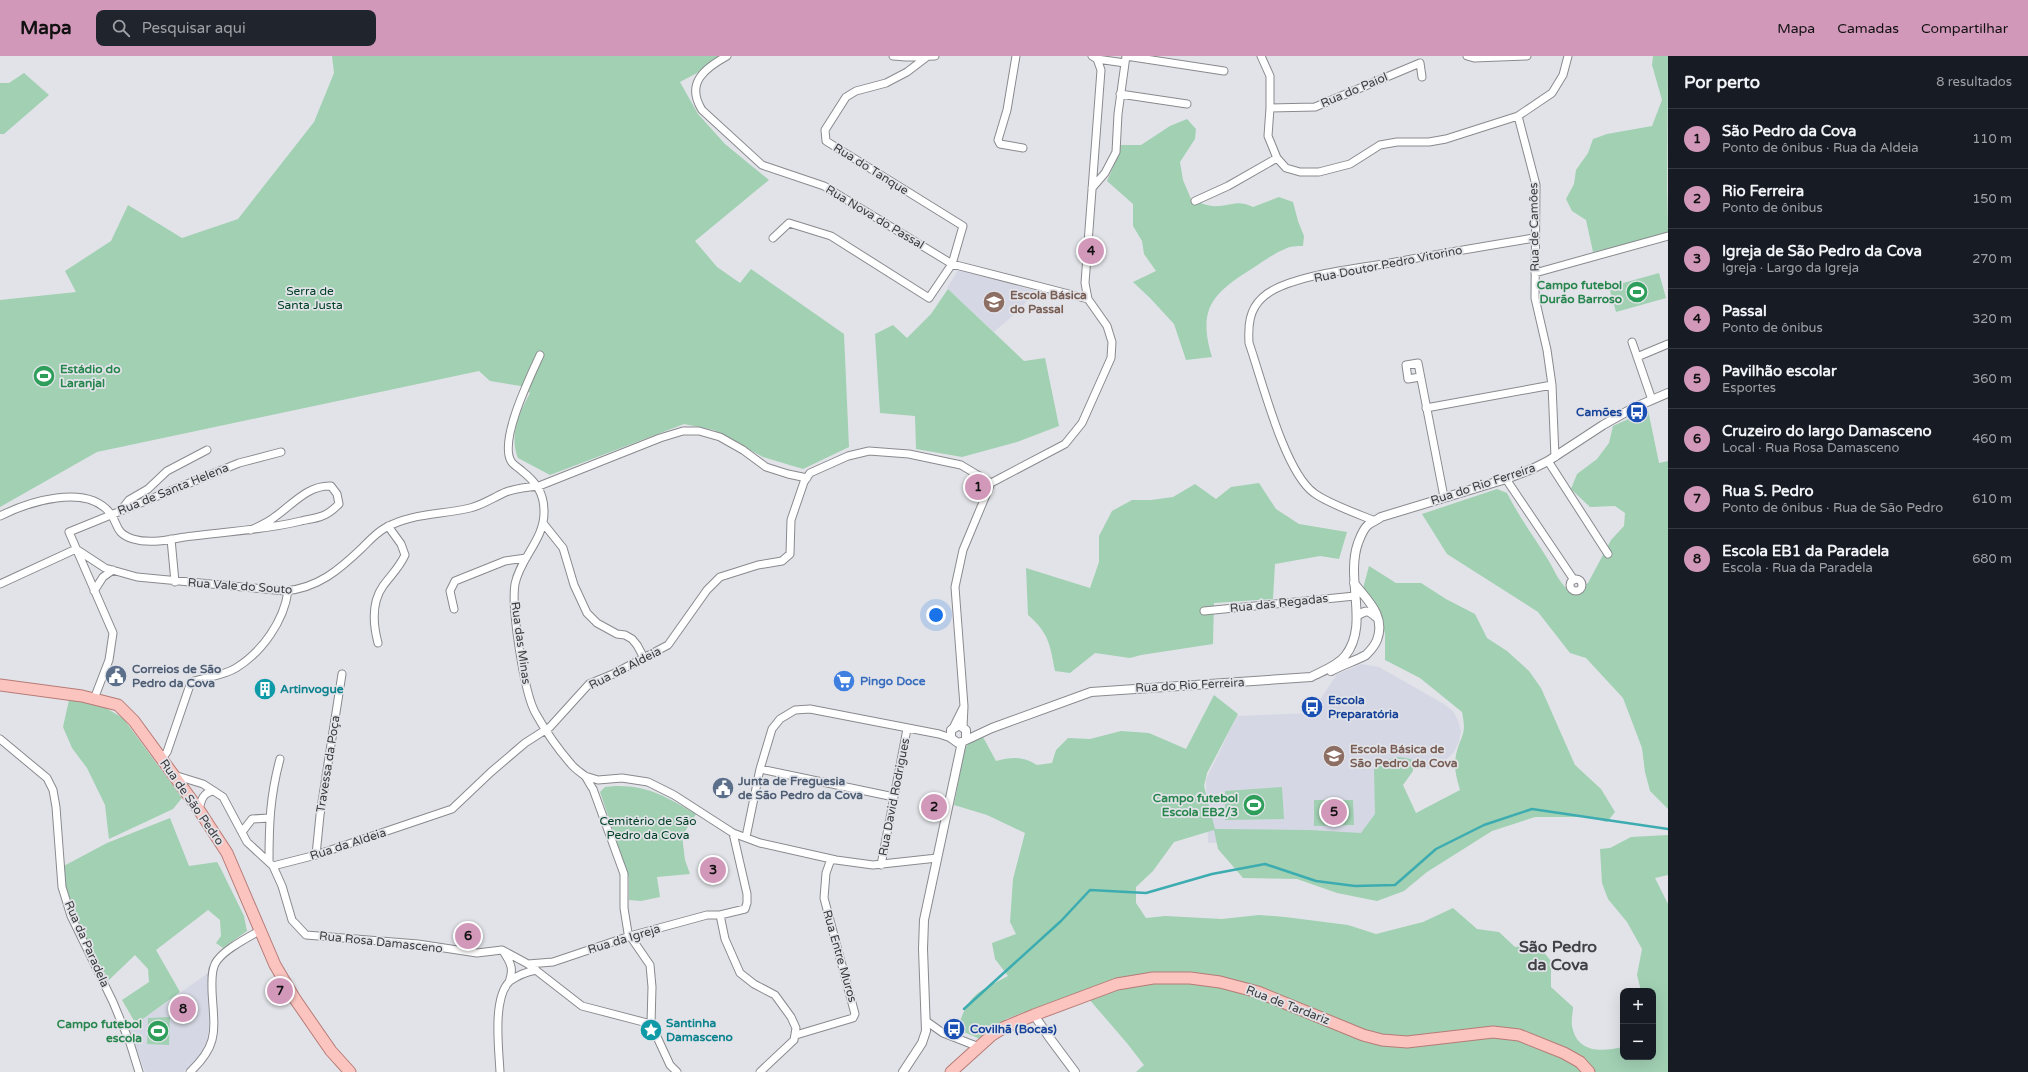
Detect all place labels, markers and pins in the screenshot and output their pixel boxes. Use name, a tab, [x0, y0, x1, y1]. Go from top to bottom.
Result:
pin: 4	[1078, 236, 1104, 266]
place label: Campo futebol Durão Barroso	[1537, 278, 1622, 306]
sports icon: Campo futebol Durão Barroso	[1624, 279, 1650, 305]
place label: Escola Básica do Passal	[1010, 288, 1087, 316]
school or university icon: Escola Básica do Passal	[981, 289, 1007, 315]
place label: Estádio do Laranjal	[60, 362, 120, 391]
sports icon: Estádio do Laranjal	[31, 363, 57, 389]
bus stop icon: Camões	[1624, 399, 1650, 425]
place label: Camões	[1576, 405, 1622, 419]
pin: 1	[965, 472, 991, 502]
place label: Correios de São Pedro da Cova	[132, 662, 221, 690]
public building icon: Correios de São Pedro da Cova	[103, 663, 129, 689]
supermarket icon: Pingo Doce	[831, 668, 857, 694]
place label: Pingo Doce	[860, 674, 926, 689]
building icon: Artinvogue	[252, 676, 278, 702]
place label: Artinvogue	[280, 682, 344, 697]
place label: Escola Preparatória	[1328, 693, 1399, 722]
bus stop icon: Escola Preparatória	[1299, 694, 1325, 720]
place label: Escola Básica de São Pedro da Cova	[1350, 742, 1458, 770]
school or university icon: Escola Básica de São Pedro da Cova	[1321, 743, 1347, 769]
place label: Junta de Freguesia de São Pedro da Cova	[737, 774, 863, 802]
public building icon: Junta de Freguesia de São Pedro da Cova	[710, 775, 736, 801]
place label: Campo futebol Escola EB2/3	[1153, 791, 1238, 819]
pin: 2	[921, 792, 947, 822]
sports icon: Campo futebol Escola EB2/3	[1241, 792, 1267, 818]
pin: 5	[1321, 797, 1347, 827]
pin: 3	[700, 855, 726, 885]
pin: 6	[455, 921, 481, 951]
pin: 7	[267, 976, 293, 1006]
pin: 8	[170, 994, 196, 1024]
place label: Santinha Damasceno	[666, 1016, 733, 1044]
bus stop icon: Covilhã (Bocas)	[941, 1016, 967, 1042]
place label: Campo futebol escola	[57, 1017, 142, 1045]
place icon: Santinha Damasceno	[638, 1017, 664, 1043]
sports icon: Campo futebol escola	[145, 1018, 171, 1044]
place label: Covilhã (Bocas)	[970, 1022, 1057, 1036]

